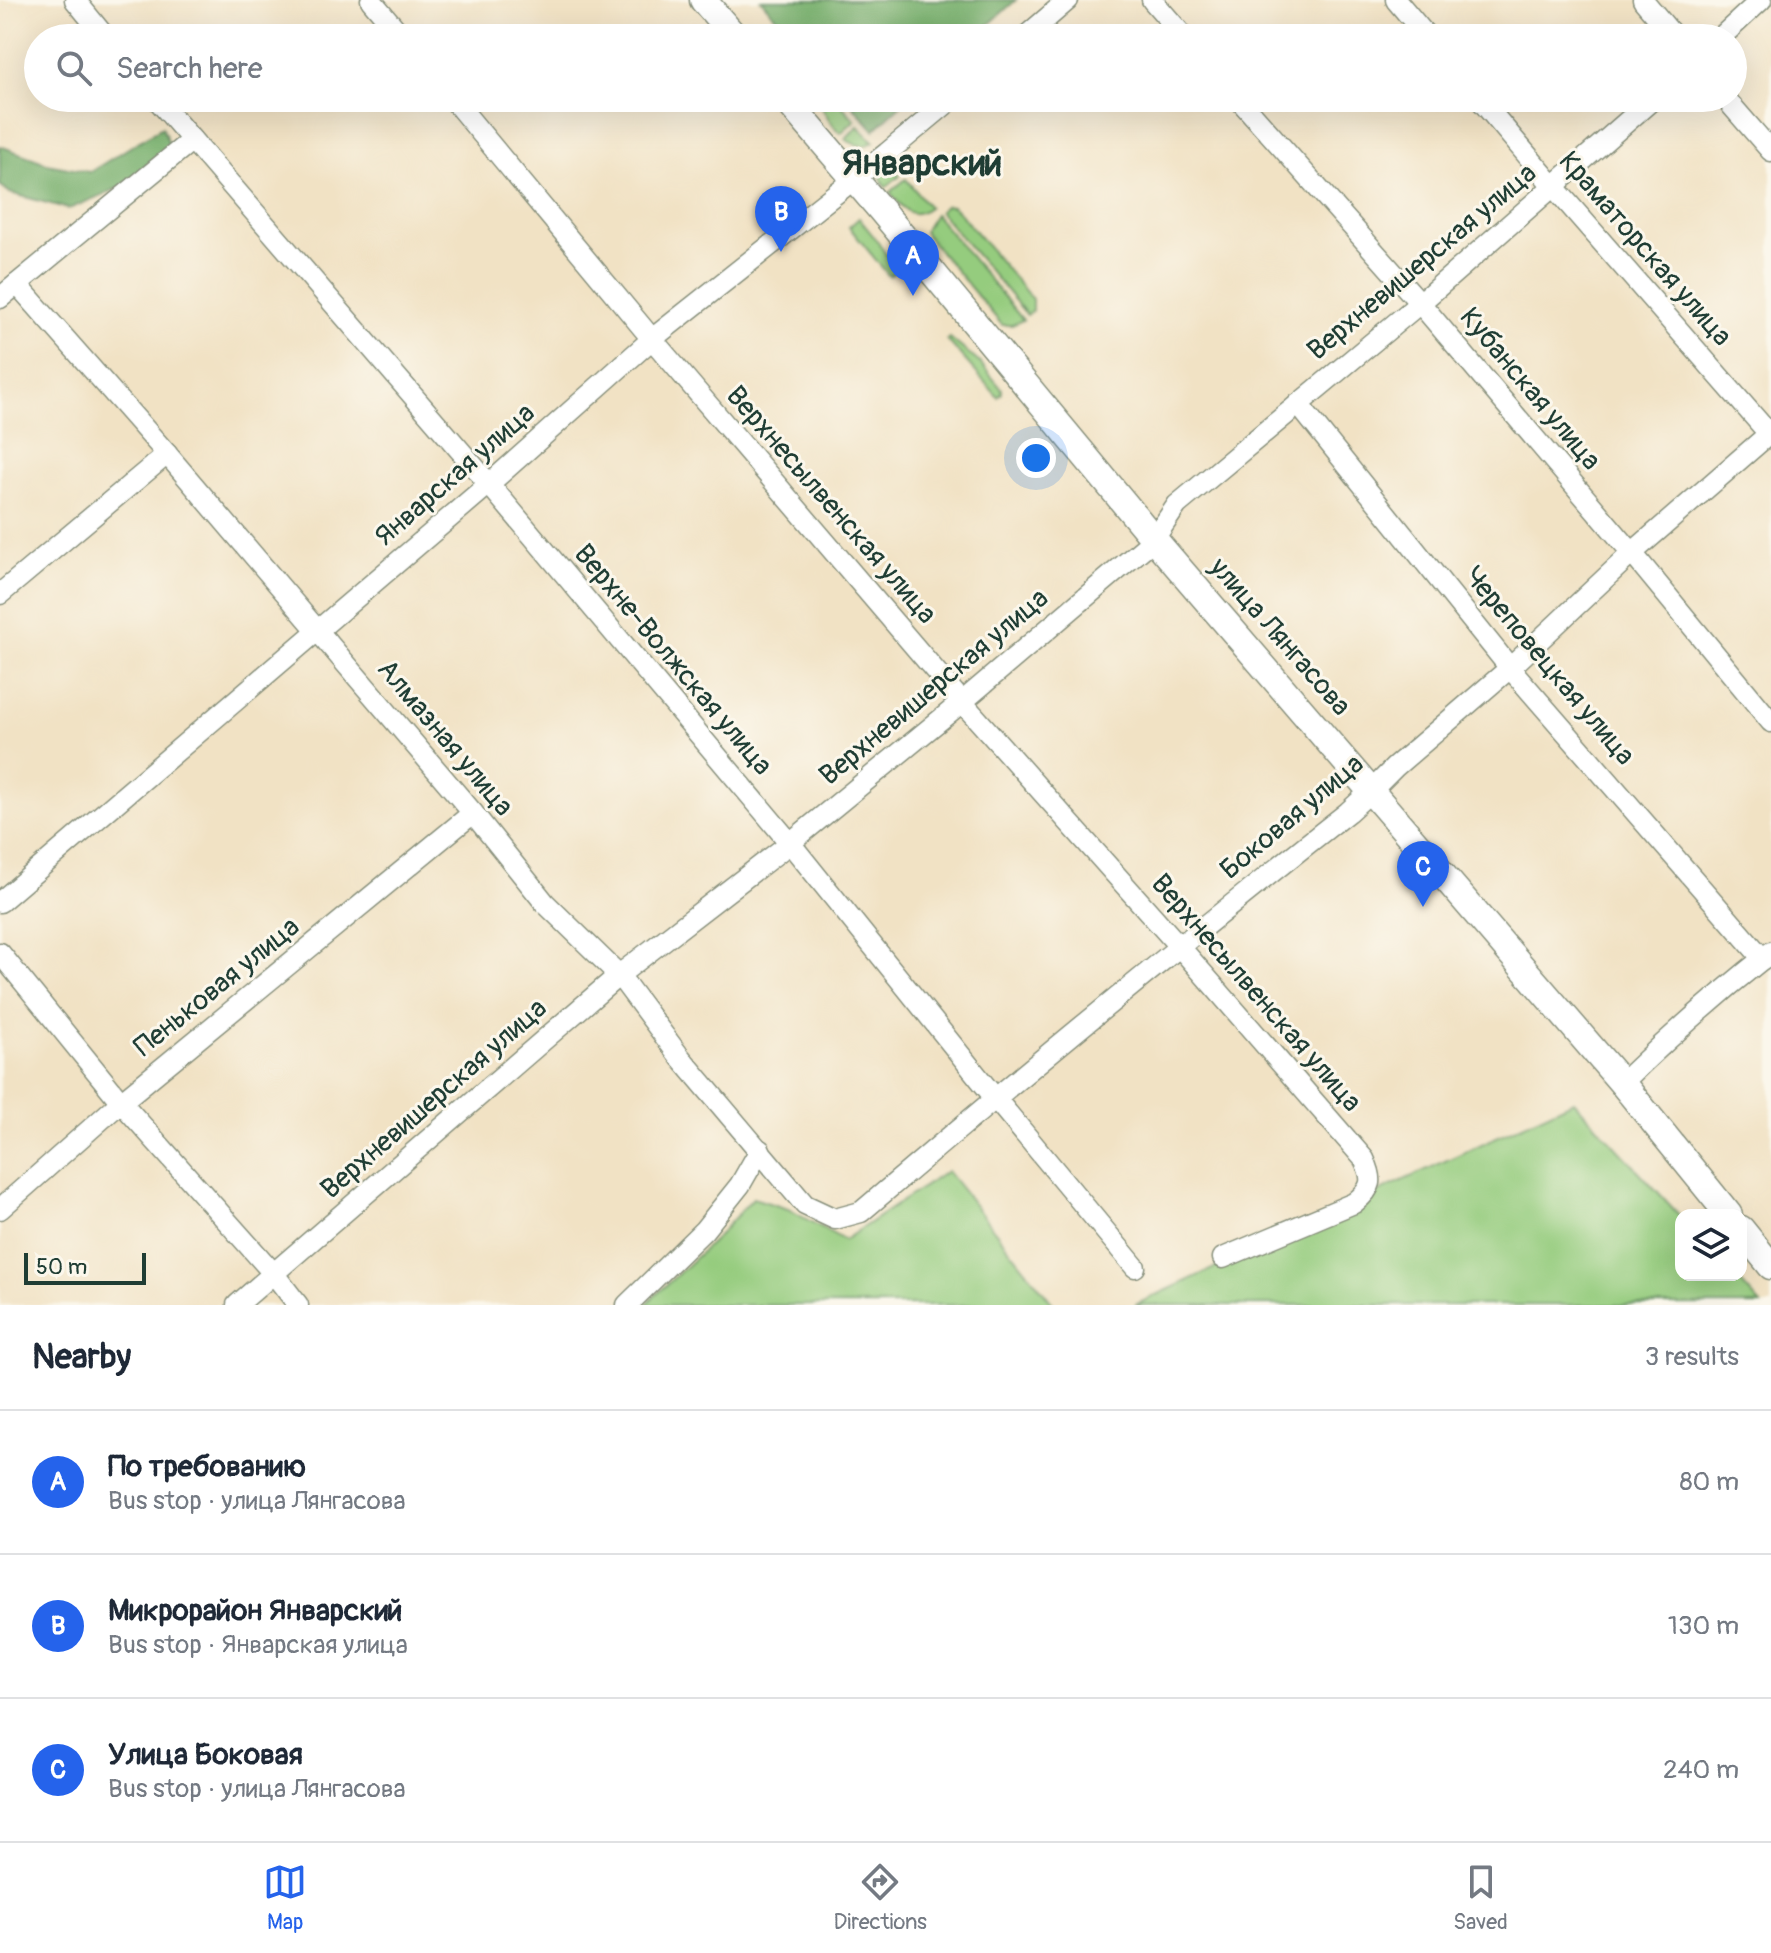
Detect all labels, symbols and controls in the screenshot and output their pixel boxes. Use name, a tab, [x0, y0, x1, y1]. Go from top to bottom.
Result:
search box	[24, 24, 1747, 112]
icon: search	[52, 46, 96, 90]
text: Search here	[116, 50, 263, 87]
district label: Январский	[842, 141, 1002, 186]
street label: Краматорская улица	[1551, 144, 1739, 354]
street label: Верхневишерская улица	[1300, 156, 1544, 368]
pin: B	[755, 186, 807, 252]
pin: A	[887, 230, 939, 296]
street label: Кубанская улица	[1452, 300, 1608, 478]
street label: Верхнесылвенская улица	[718, 379, 944, 631]
street label: Январская улица	[368, 396, 542, 554]
your location	[1016, 438, 1056, 478]
street label: Верхне-Волжская улица	[566, 537, 780, 783]
street label: улица Лянгасова	[1201, 550, 1358, 723]
street label: Череповецкая улица	[1456, 560, 1642, 772]
street label: Верхневишерская улица	[812, 581, 1056, 793]
street label: Алмазная улица	[369, 653, 521, 823]
street label: Боковая улица	[1213, 747, 1371, 887]
pin: C	[1397, 841, 1449, 907]
street label: Верхнесылвенская улица	[1143, 867, 1369, 1119]
street label: Пеньковая улица	[127, 910, 307, 1064]
street label: Верхневишерская улица	[314, 991, 554, 1207]
map controls	[1675, 1209, 1747, 1281]
button: layers	[1675, 1209, 1747, 1281]
scale bar	[24, 1249, 146, 1285]
text: 50 m	[36, 1253, 87, 1281]
text: Nearby	[32, 1336, 131, 1379]
text: 3 results	[1645, 1341, 1739, 1373]
text: По требованию	[108, 1448, 306, 1485]
text: A	[50, 1466, 66, 1498]
text: 80 m	[1679, 1466, 1739, 1498]
text: Bus stop · улица Лянгасова	[108, 1485, 406, 1517]
text: Микрорайон Январский	[108, 1592, 402, 1629]
text: B	[51, 1610, 65, 1642]
text: 130 m	[1668, 1610, 1739, 1642]
text: Bus stop · Январская улица	[108, 1629, 408, 1661]
text: Улица Боковая	[108, 1736, 303, 1773]
text: C	[50, 1754, 66, 1786]
text: 240 m	[1663, 1754, 1739, 1786]
text: Bus stop · улица Лянгасова	[108, 1773, 406, 1805]
tab: Map	[263, 1860, 307, 1936]
tab: Directions	[834, 1860, 927, 1936]
tab: Saved	[1453, 1860, 1508, 1936]

